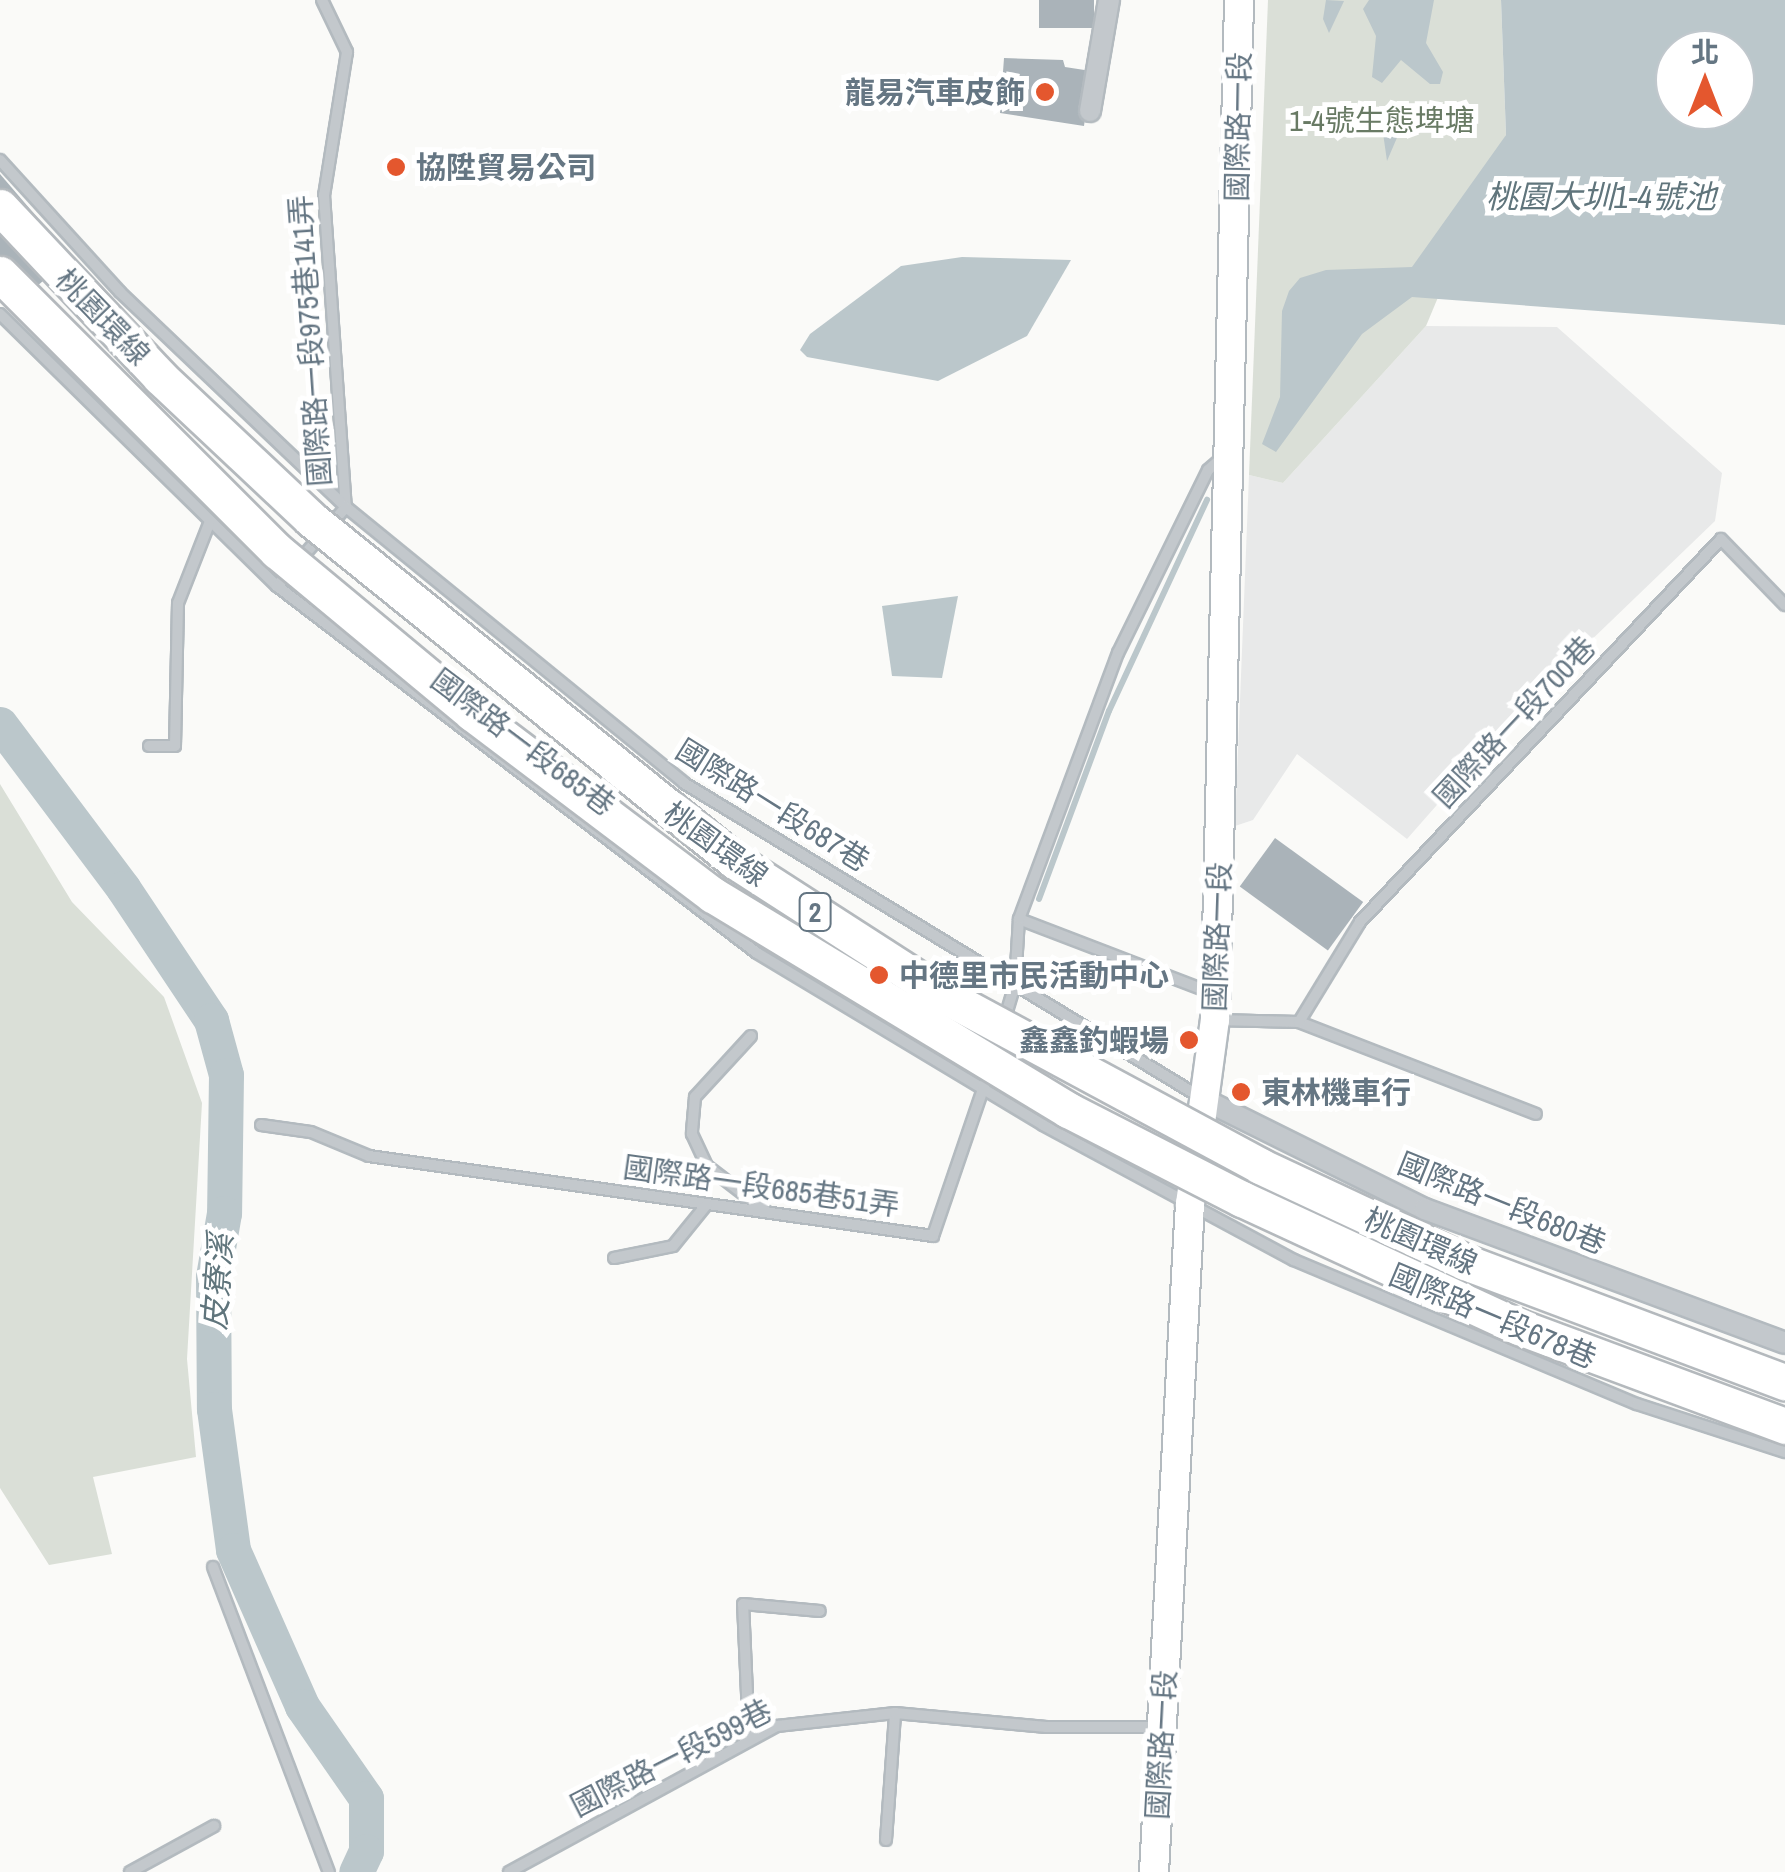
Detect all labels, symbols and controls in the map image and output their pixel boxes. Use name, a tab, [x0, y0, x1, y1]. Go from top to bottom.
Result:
north arrow	[1655, 30, 1755, 130]
text: 北	[1691, 33, 1719, 71]
street label: 國際路一段	[1219, 52, 1257, 202]
place label: 龍易汽車皮飾	[845, 74, 1025, 110]
marker: 龍易汽車皮飾	[1034, 81, 1056, 103]
park label: 1-4號生態埤塘	[1289, 102, 1475, 138]
place label: 協陞貿易公司	[416, 149, 596, 185]
marker: 協陞貿易公司	[385, 156, 407, 178]
water label: 桃園大圳1-4號池	[1486, 178, 1716, 216]
street label: 國際路一段975巷141弄	[282, 194, 338, 488]
street label: 桃園環線	[48, 261, 158, 373]
street label: 國際路一段700巷	[1425, 629, 1603, 815]
street label: 國際路一段685巷	[424, 661, 622, 823]
street label: 國際路一段687巷	[670, 731, 876, 879]
street label: 桃園環線	[657, 794, 775, 894]
street label: 國際路一段	[1196, 861, 1238, 1013]
road number: 2	[798, 889, 832, 935]
place label: 中德里市民活動中心	[899, 957, 1169, 993]
marker: 中德里市民活動中心	[868, 964, 890, 986]
place label: 鑫鑫釣蝦場	[1019, 1022, 1169, 1058]
marker: 鑫鑫釣蝦場	[1178, 1029, 1200, 1051]
place label: 東林機車行	[1261, 1074, 1411, 1110]
marker: 東林機車行	[1230, 1081, 1252, 1103]
street label: 國際路一段680巷	[1393, 1145, 1611, 1261]
street label: 國際路一段685巷51弄	[621, 1149, 901, 1223]
street label: 桃園環線	[1359, 1200, 1483, 1282]
water label: 皮寮溪	[195, 1233, 241, 1331]
street label: 國際路一段678巷	[1384, 1256, 1602, 1376]
street label: 國際路一段	[1139, 1669, 1183, 1821]
street label: 國際路一段599巷	[564, 1692, 778, 1824]

